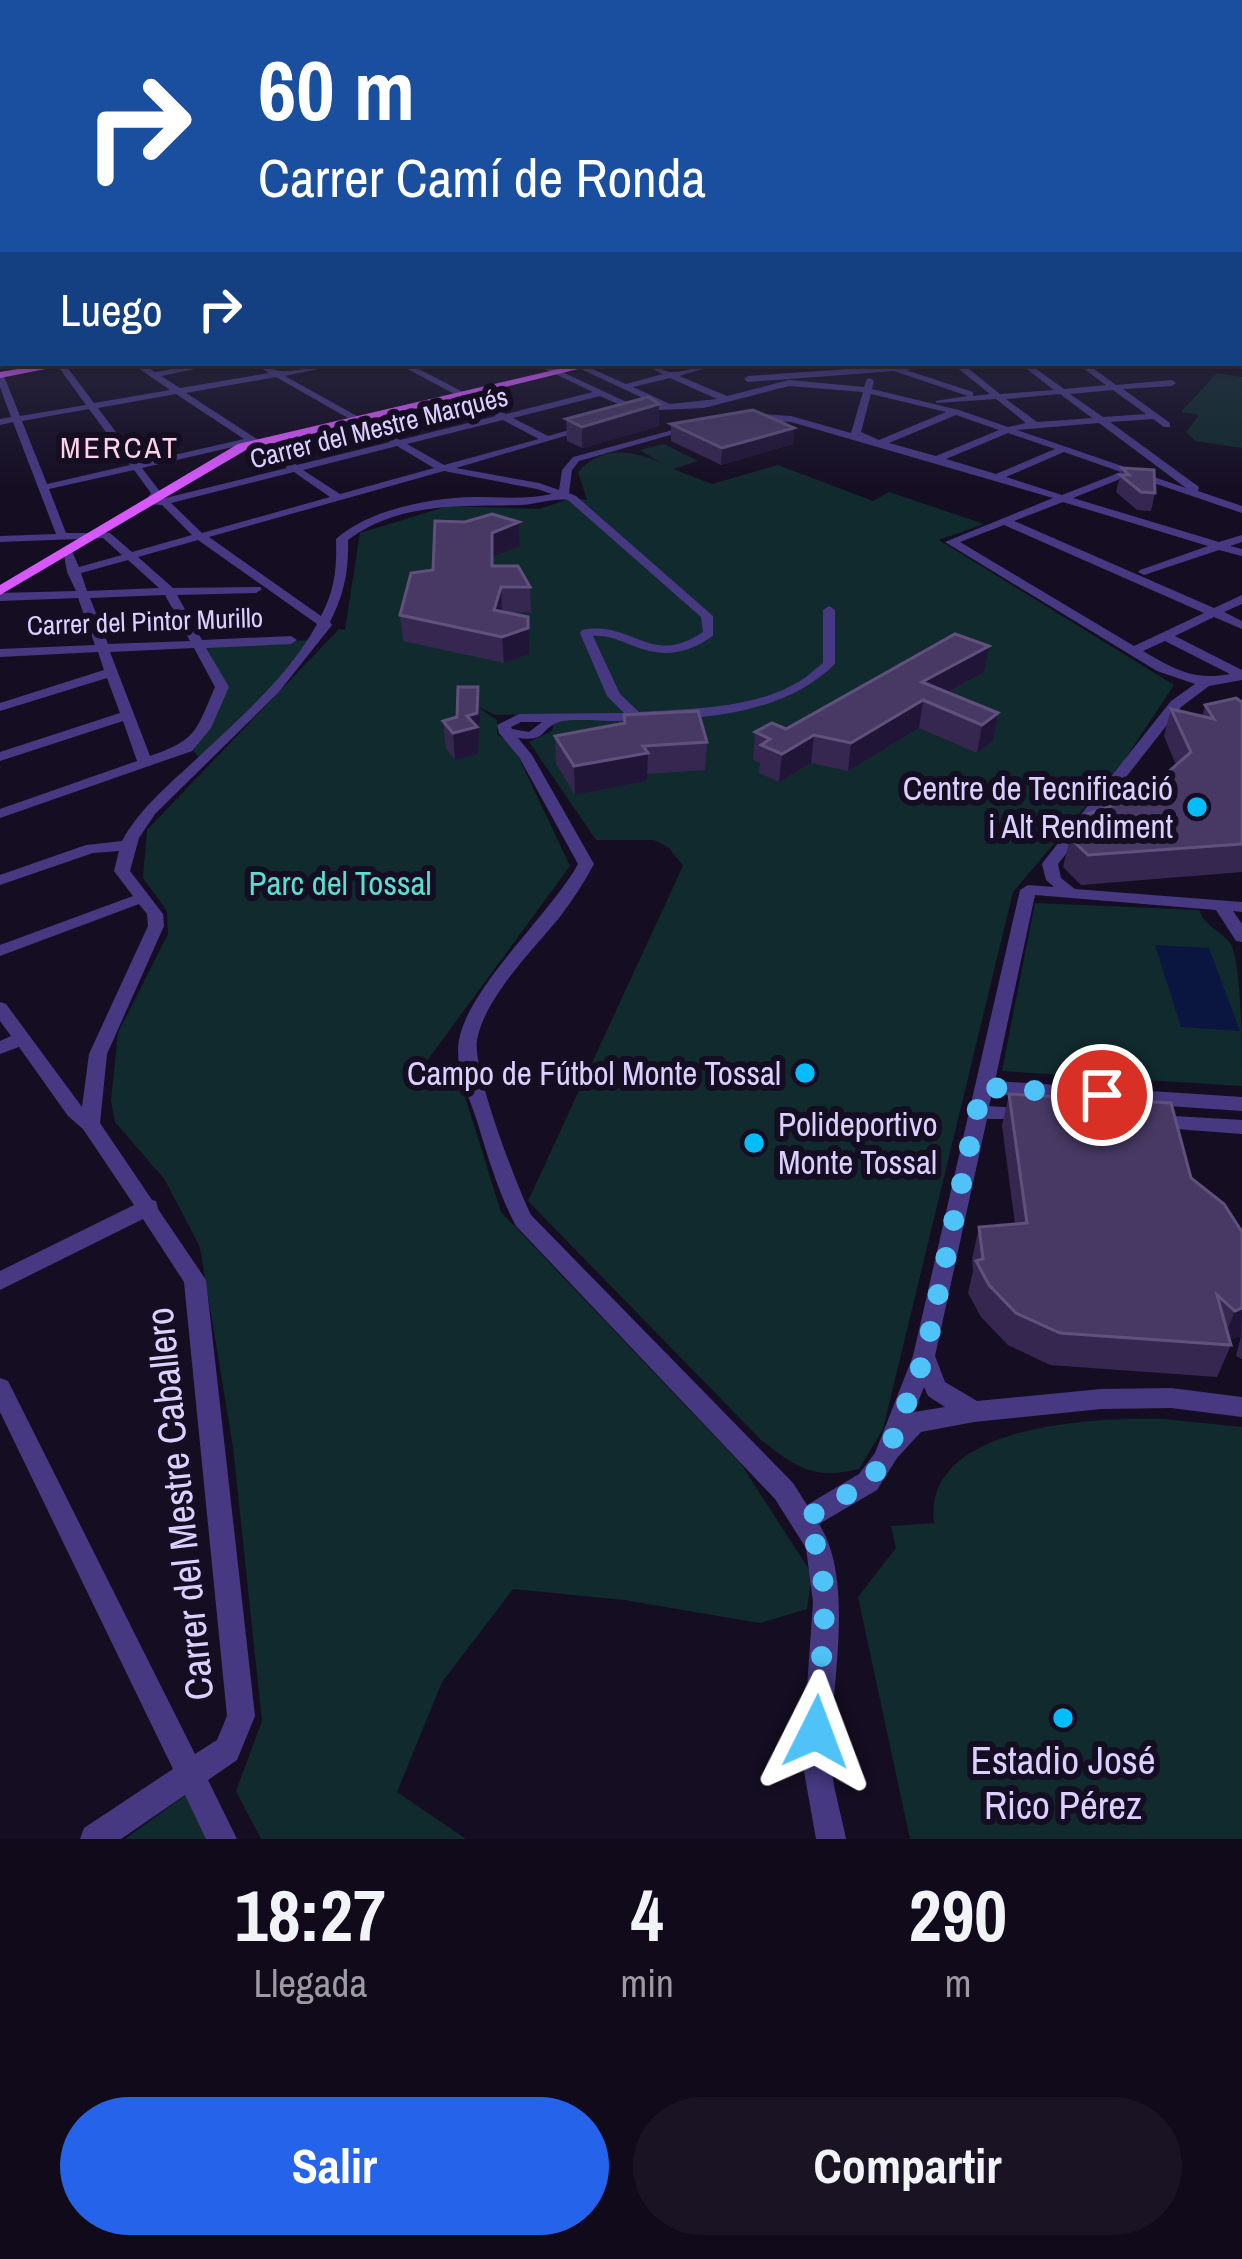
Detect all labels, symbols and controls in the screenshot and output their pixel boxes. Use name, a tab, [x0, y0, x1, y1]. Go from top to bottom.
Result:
text: 60 m	[258, 33, 415, 146]
icon: right	[60, 48, 216, 204]
text: Carrer Camí de Ronda	[258, 141, 706, 214]
icon: right	[187, 276, 253, 342]
text: Luego	[60, 279, 163, 340]
street label: Carrer del Mestre Marqués	[246, 378, 511, 476]
district label: MERCAT	[60, 427, 180, 467]
street label: Carrer del Pintor Murillo	[26, 599, 264, 643]
place label: Centre de Tecnificació i Alt Rendiment	[903, 766, 1173, 848]
marker: Centre de Tecnificació i Alt Rendiment	[1184, 794, 1210, 820]
park label: Parc del Tossal	[248, 861, 432, 905]
pin	[1051, 1044, 1153, 1146]
place label: Campo de Fútbol Monte Tossal	[407, 1051, 781, 1095]
marker: Campo de Fútbol Monte Tossal	[792, 1060, 818, 1086]
icon: arrive	[1069, 1062, 1135, 1128]
place label: Polideportivo Monte Tossal	[778, 1102, 937, 1184]
marker: Polideportivo Monte Tossal	[741, 1130, 767, 1156]
street label: Carrer del Mestre Caballero	[133, 1305, 225, 1703]
position arrow	[753, 1669, 879, 1795]
marker: Estadio José Rico Pérez	[1050, 1705, 1076, 1731]
place label: Estadio José Rico Pérez	[971, 1734, 1155, 1831]
text: 18:27	[235, 1866, 386, 1963]
text: 4	[631, 1866, 664, 1963]
text: 290	[909, 1866, 1007, 1963]
text: Llegada	[253, 1957, 367, 2009]
text: min	[621, 1957, 674, 2009]
text: m	[945, 1957, 971, 2009]
button: Salir	[60, 2097, 609, 2235]
button: Compartir	[633, 2097, 1182, 2235]

